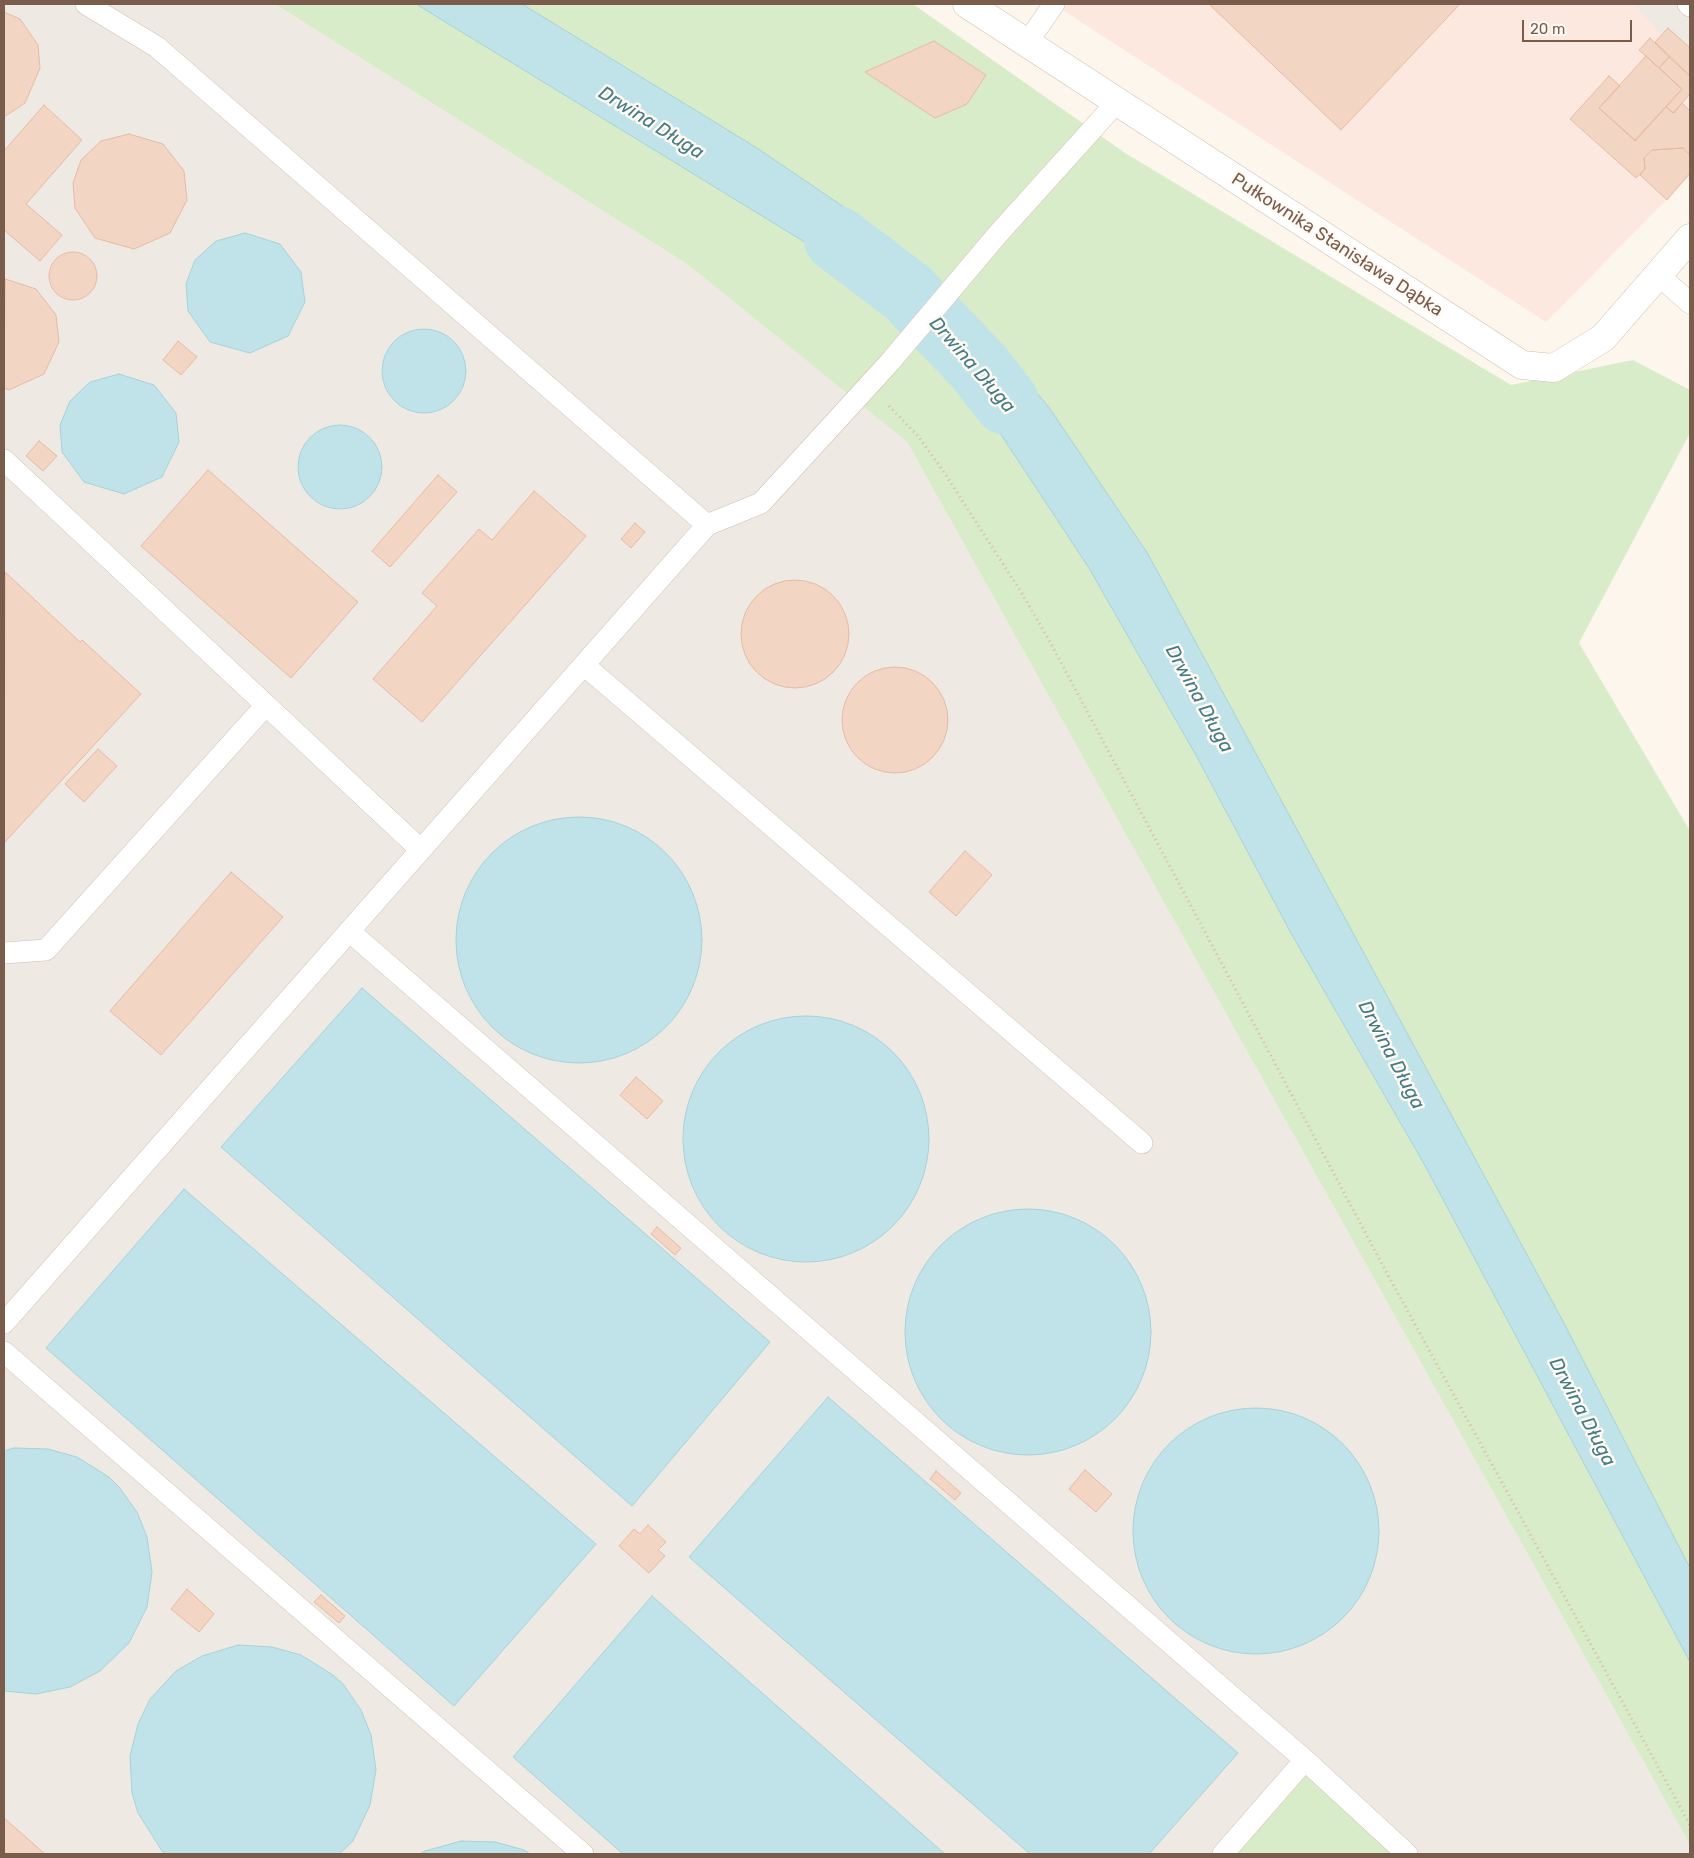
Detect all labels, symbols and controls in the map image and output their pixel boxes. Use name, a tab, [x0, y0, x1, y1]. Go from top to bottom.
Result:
scale bar	[1524, 10, 1634, 42]
text: 20 m	[1530, 20, 1565, 38]
water label: Drwina Długa	[594, 82, 708, 164]
street label: Pułkownika Stanisława Dąbka	[1227, 169, 1447, 321]
water label: Drwina Długa	[924, 312, 1020, 418]
water label: Drwina Długa	[1160, 641, 1238, 757]
water label: Drwina Długa	[1353, 997, 1429, 1113]
water label: Drwina Długa	[1544, 1354, 1620, 1470]

